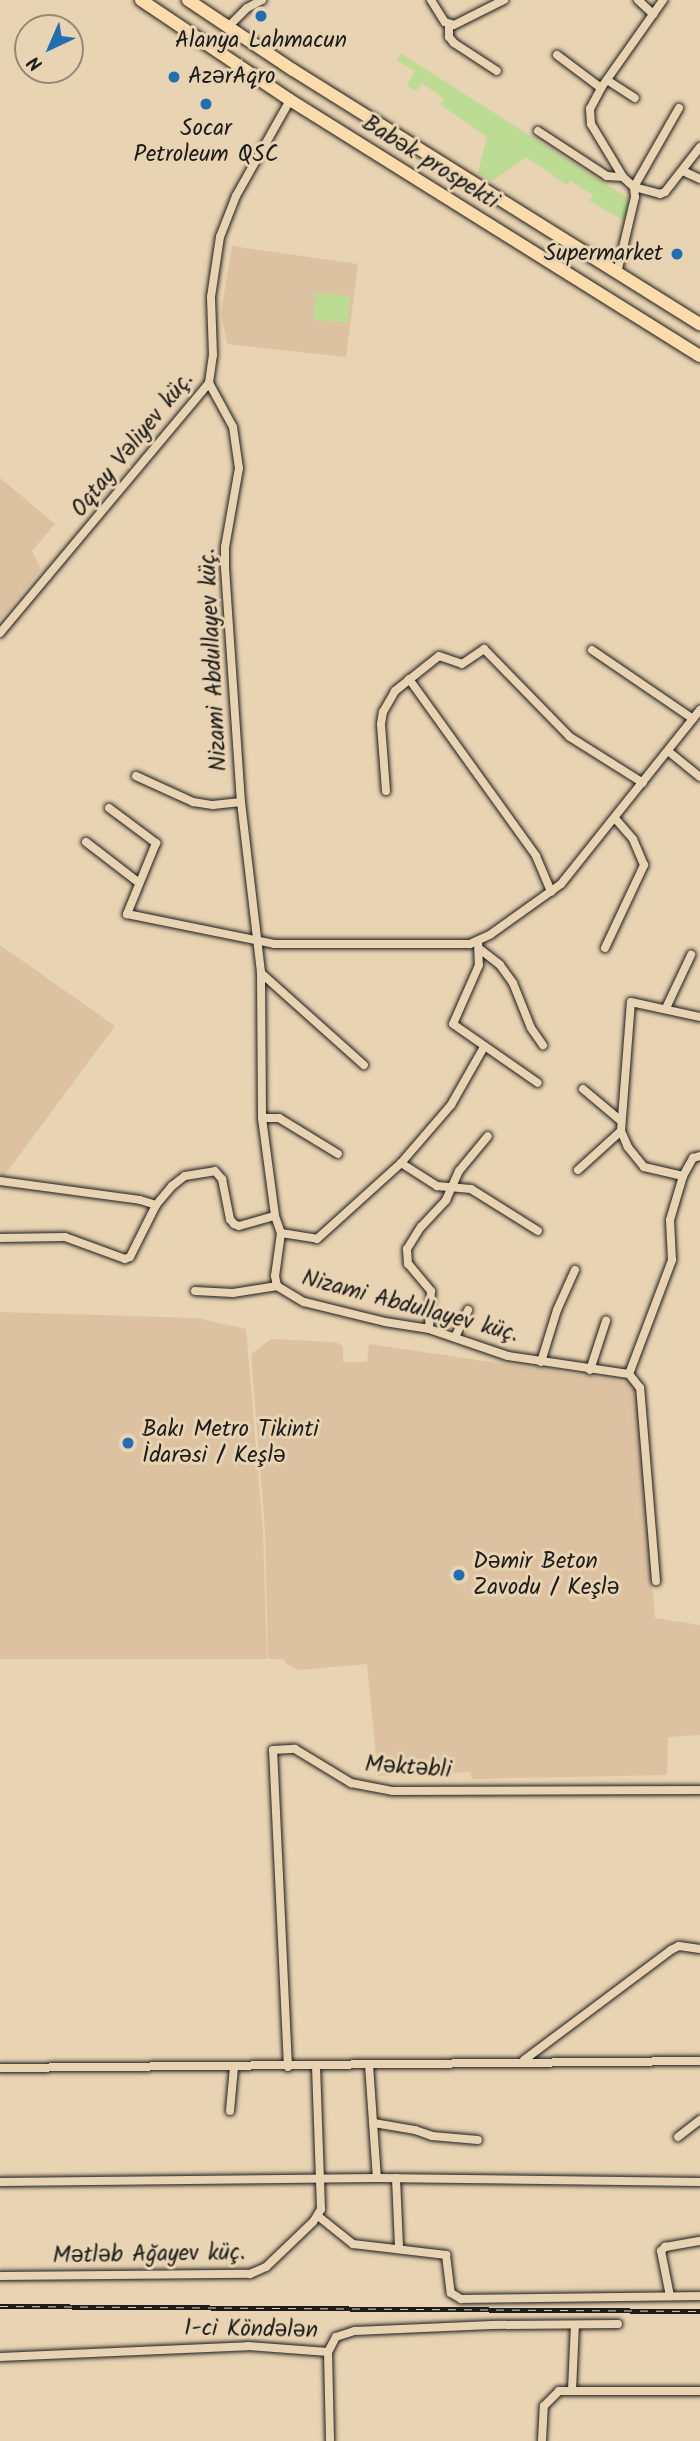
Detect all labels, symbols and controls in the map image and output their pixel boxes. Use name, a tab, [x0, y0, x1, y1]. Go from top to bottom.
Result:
marker: Alanya Lahmacun	[253, 8, 269, 24]
north arrow	[14, 14, 84, 84]
place label: Alanya Lahmacun	[175, 27, 347, 55]
text: N	[21, 48, 51, 78]
place label: AzərAqro	[188, 63, 275, 91]
marker: AzərAqro	[166, 69, 182, 85]
marker: Socar Petroleum QSC	[198, 96, 214, 112]
street label: Babək prospekti	[357, 110, 503, 216]
place label: Socar Petroleum QSC	[133, 115, 279, 169]
place label: Supermarket	[544, 240, 663, 268]
marker: Supermarket	[669, 246, 685, 262]
street label: Oqtay Vəliyev küç.	[66, 367, 200, 523]
street label: Nizami Abdullayev küç.	[194, 548, 234, 772]
street label: Nizami Abdullayev küç.	[299, 1265, 521, 1349]
place label: Bakı Metro Tikinti İdarəsi / Keşlə	[142, 1416, 319, 1470]
marker: Bakı Metro Tikinti İdarəsi / Keşlə	[120, 1435, 136, 1451]
place label: Dəmir Beton Zavodu / Keşlə	[473, 1548, 619, 1602]
marker: Dəmir Beton Zavodu / Keşlə	[451, 1567, 467, 1583]
street label: Məktəbli	[364, 1751, 452, 1785]
street label: Mətləb Ağayev küç.	[52, 2240, 246, 2270]
street label: 1-ci Köndələn	[184, 2315, 318, 2345]

